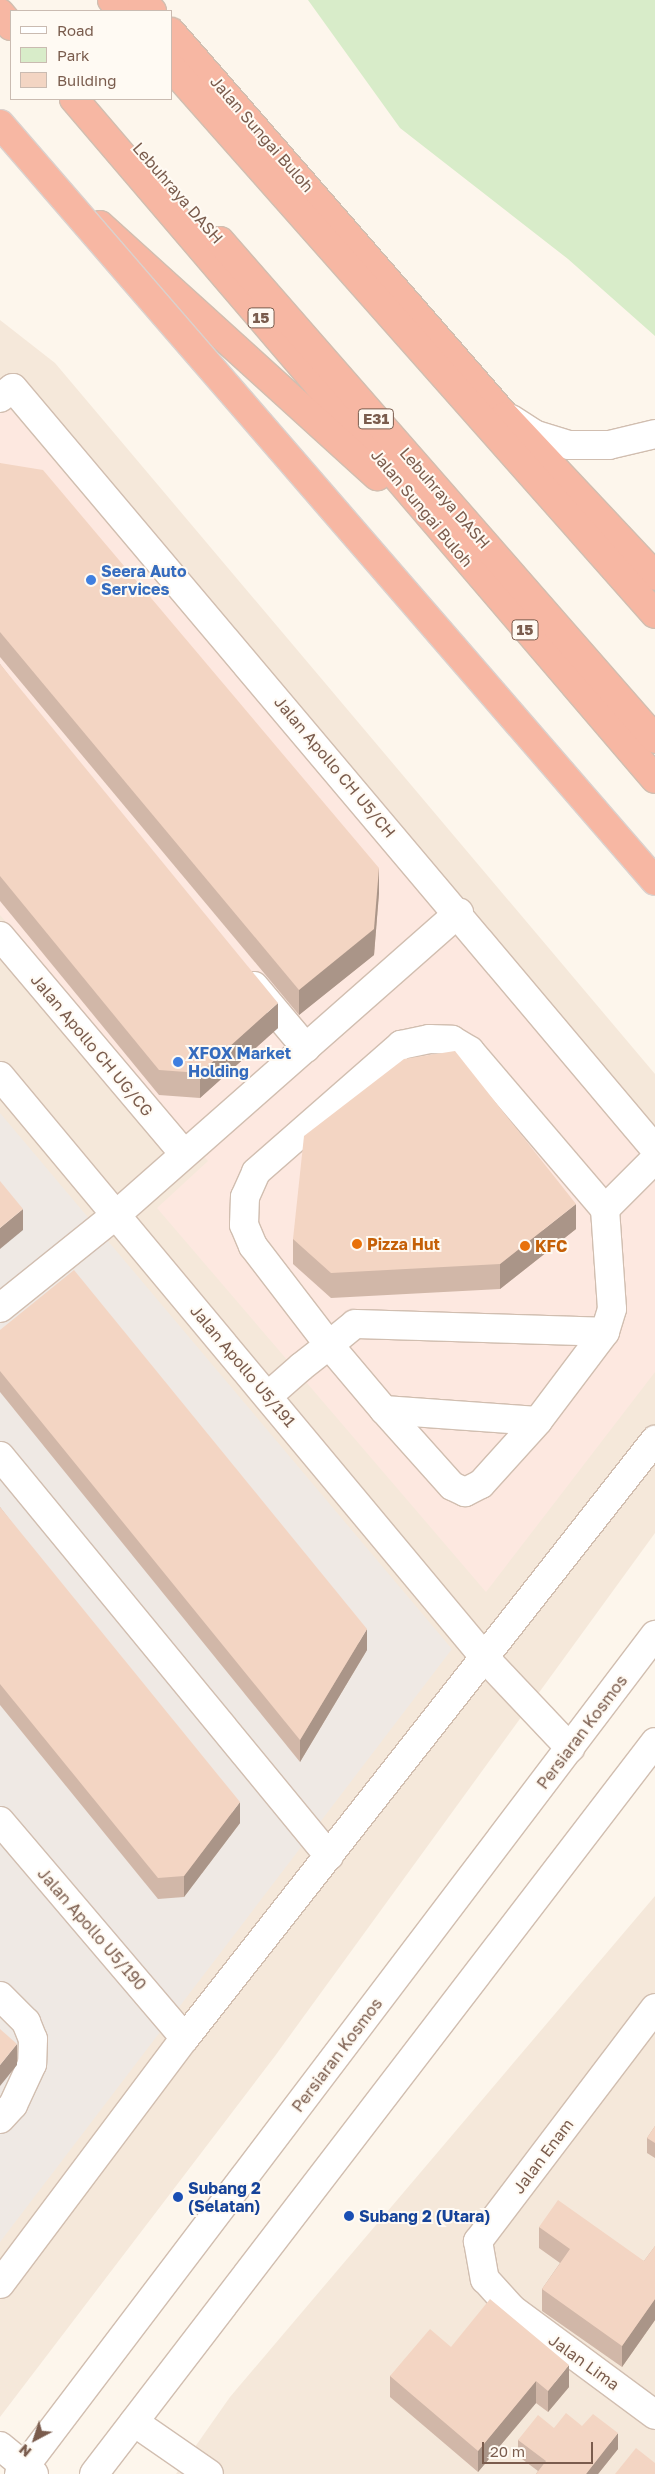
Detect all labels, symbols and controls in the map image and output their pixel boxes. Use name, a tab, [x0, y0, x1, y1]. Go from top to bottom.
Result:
legend	[10, 10, 172, 100]
text: Road	[57, 21, 94, 39]
text: Park	[57, 46, 89, 64]
text: Building	[57, 71, 117, 89]
street label: Jalan Sungai Buloh	[206, 72, 318, 196]
street label: Lebuhraya DASH	[129, 138, 227, 248]
road number: 15	[247, 306, 275, 330]
road number: E31	[357, 406, 395, 432]
street label: Lebuhraya DASH	[396, 443, 494, 553]
street label: Jalan Sungai Buloh	[367, 445, 477, 571]
place label: Seera Auto Services	[101, 561, 187, 599]
marker: Seera Auto Services	[85, 574, 97, 586]
road number: 15	[511, 618, 539, 642]
street label: Jalan Apollo CH U5/CH	[270, 692, 400, 842]
street label: Jalan Apollo CH UG/CG	[27, 970, 157, 1120]
place label: XFOX Market Holding	[188, 1043, 291, 1081]
marker: XFOX Market Holding	[172, 1056, 184, 1068]
place label: Pizza Hut	[367, 1234, 440, 1254]
place label: KFC	[535, 1236, 567, 1256]
marker: Pizza Hut	[351, 1238, 363, 1250]
marker: KFC	[519, 1240, 531, 1252]
street label: Jalan Apollo U5/191	[186, 1301, 300, 1431]
street label: Persiaran Kosmos	[533, 1671, 631, 1793]
street label: Jalan Apollo U5/190	[34, 1864, 150, 1994]
street label: Persiaran Kosmos	[288, 1994, 386, 2116]
street label: Jalan Enam	[509, 2115, 577, 2197]
place label: Subang 2 (Selatan)	[188, 2178, 261, 2216]
marker: Subang 2 (Selatan)	[172, 2191, 184, 2203]
place label: Subang 2 (Utara)	[359, 2206, 490, 2226]
marker: Subang 2 (Utara)	[343, 2210, 355, 2222]
street label: Jalan Lima	[545, 2330, 623, 2394]
north arrow	[10, 2414, 60, 2464]
scale bar	[485, 2432, 596, 2464]
text: N	[16, 2441, 35, 2461]
text: 20 m	[490, 2442, 525, 2460]

